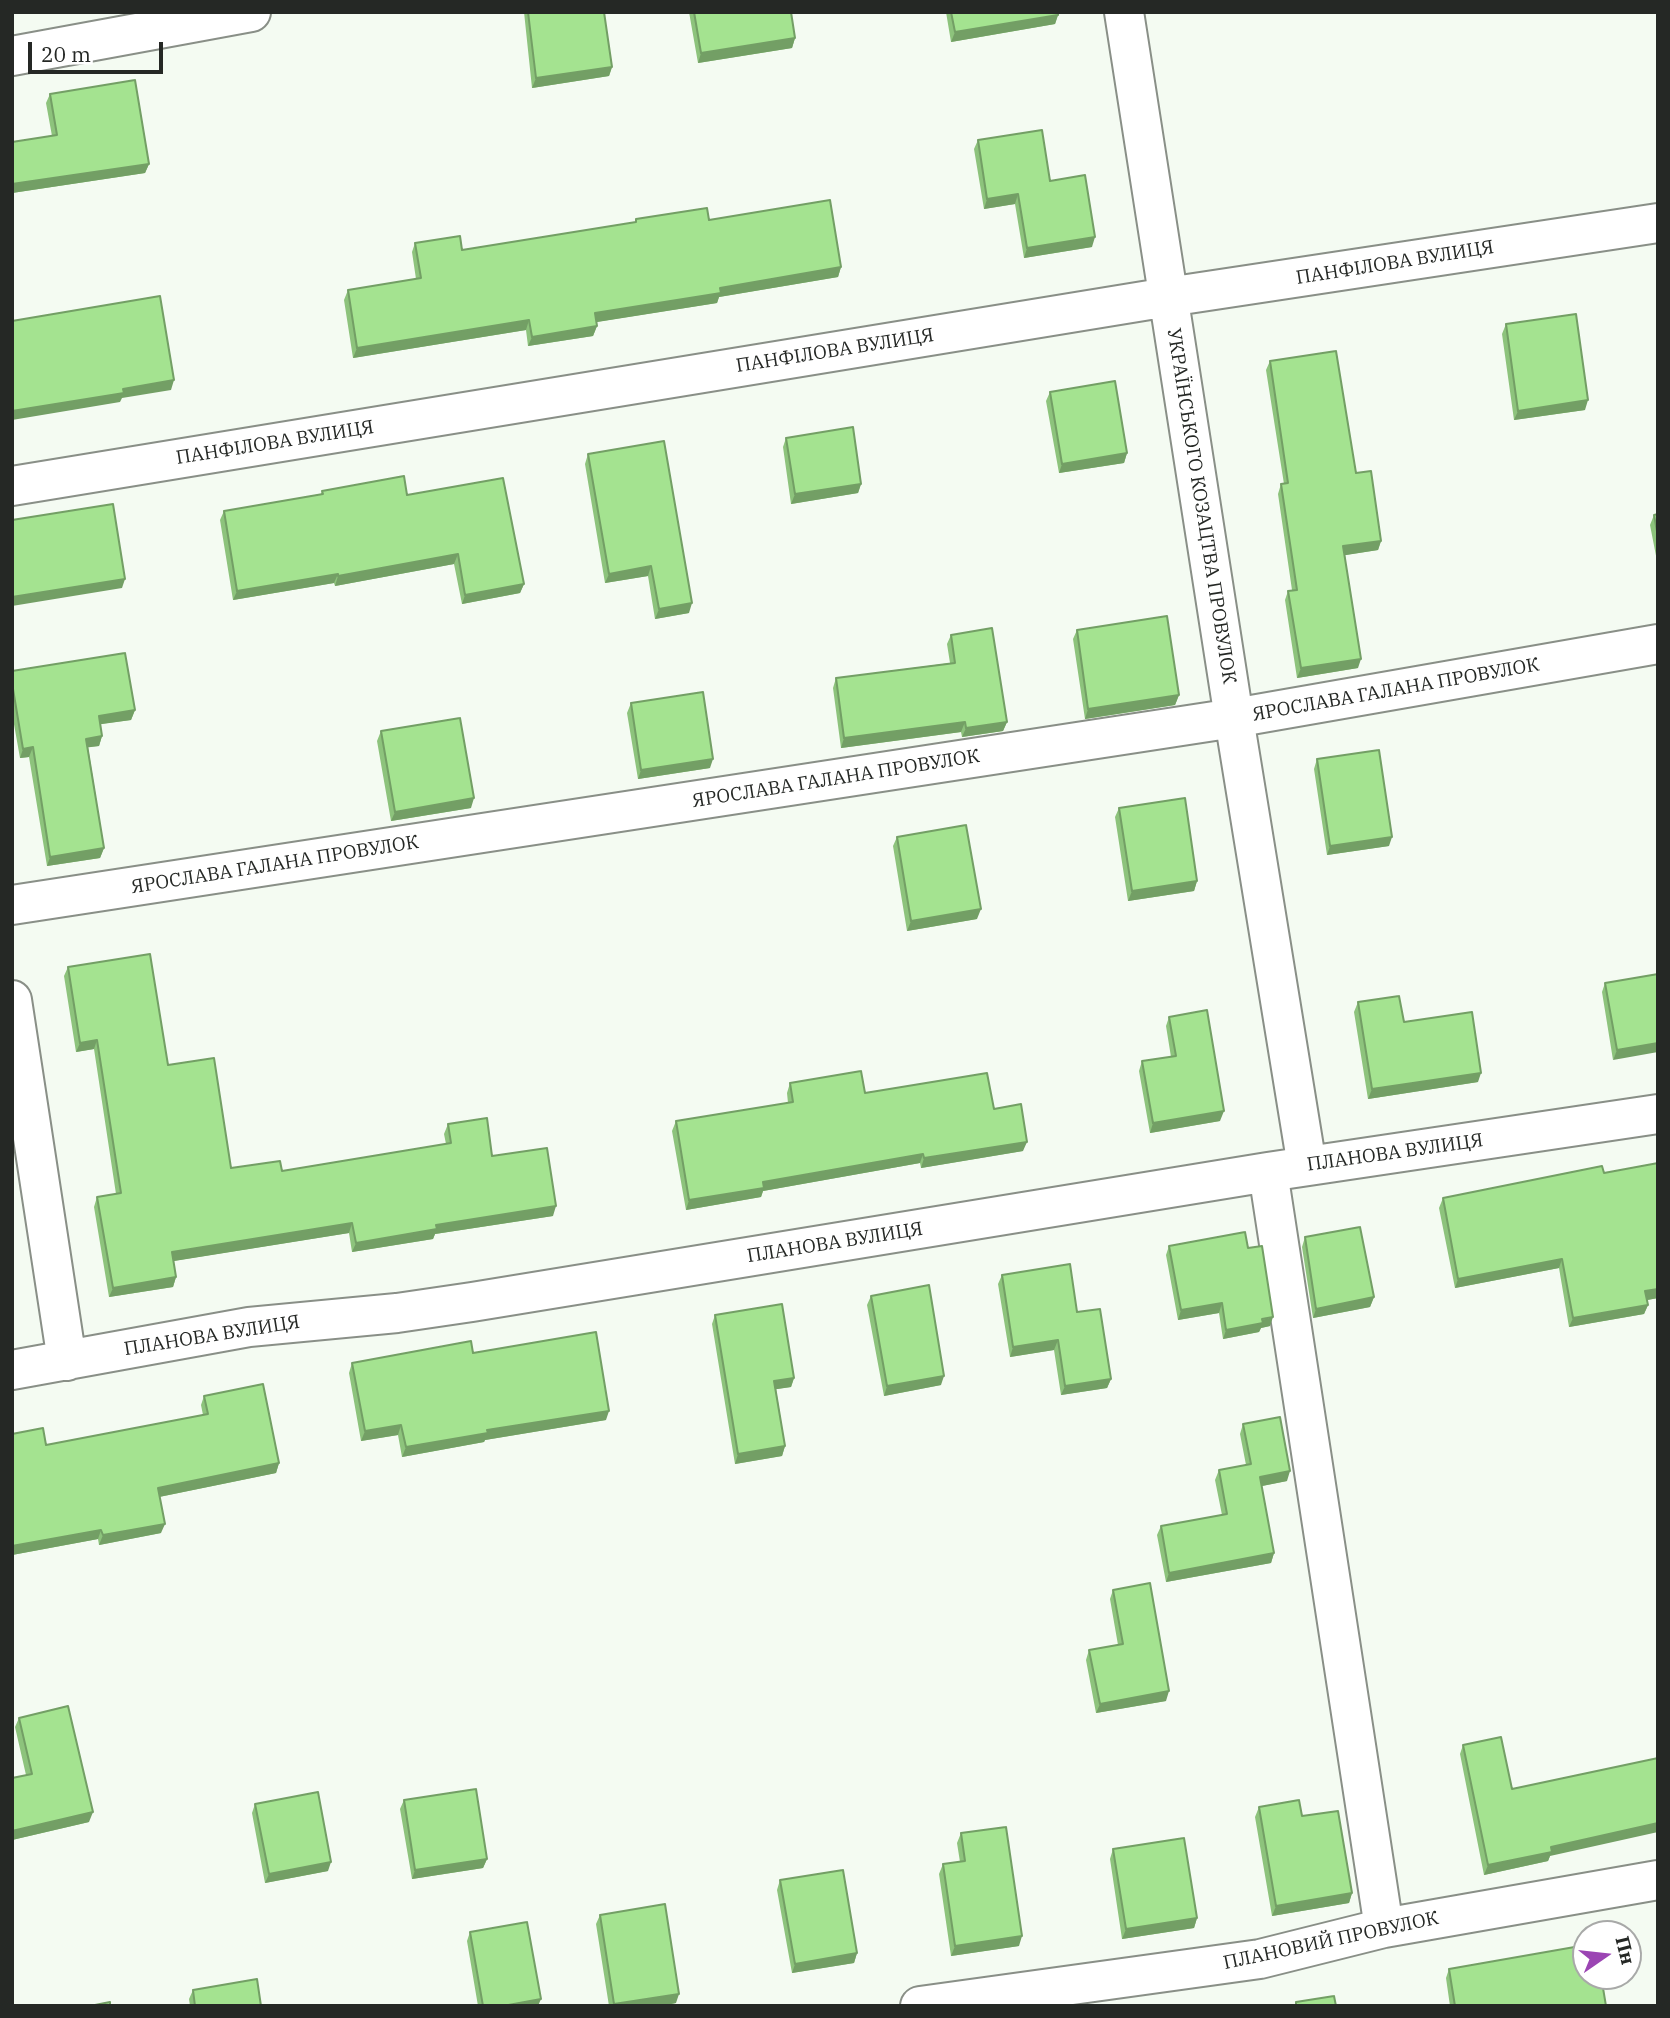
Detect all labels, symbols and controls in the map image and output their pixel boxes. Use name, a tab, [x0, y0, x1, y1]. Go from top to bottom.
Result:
scale bar	[32, 28, 166, 72]
text: 20 m	[41, 40, 91, 68]
street label: ПАНФІЛОВА ВУЛИЦЯ	[1294, 236, 1496, 290]
street label: ПАНФІЛОВА ВУЛИЦЯ	[734, 324, 936, 378]
street label: УКРАЇНСЬКОГО КОЗАЦТВА ПРОВУЛОК	[1162, 327, 1240, 685]
street label: ПАНФІЛОВА ВУЛИЦЯ	[174, 416, 376, 470]
street label: ЯРОСЛАВА ГАЛАНА ПРОВУЛОК	[1251, 654, 1541, 726]
street label: ЯРОСЛАВА ГАЛАНА ПРОВУЛОК	[691, 745, 981, 813]
street label: ЯРОСЛАВА ГАЛАНА ПРОВУЛОК	[130, 831, 420, 899]
street label: ПЛАНОВА ВУЛИЦЯ	[1305, 1129, 1485, 1177]
street label: ПЛАНОВА ВУЛИЦЯ	[745, 1218, 925, 1268]
street label: ПЛАНОВА ВУЛИЦЯ	[122, 1311, 302, 1361]
street label: ПЛАНОВИЙ ПРОВУЛОК	[1221, 1907, 1441, 1975]
north arrow	[1572, 1920, 1642, 1990]
text: Пн	[1610, 1934, 1641, 1967]

